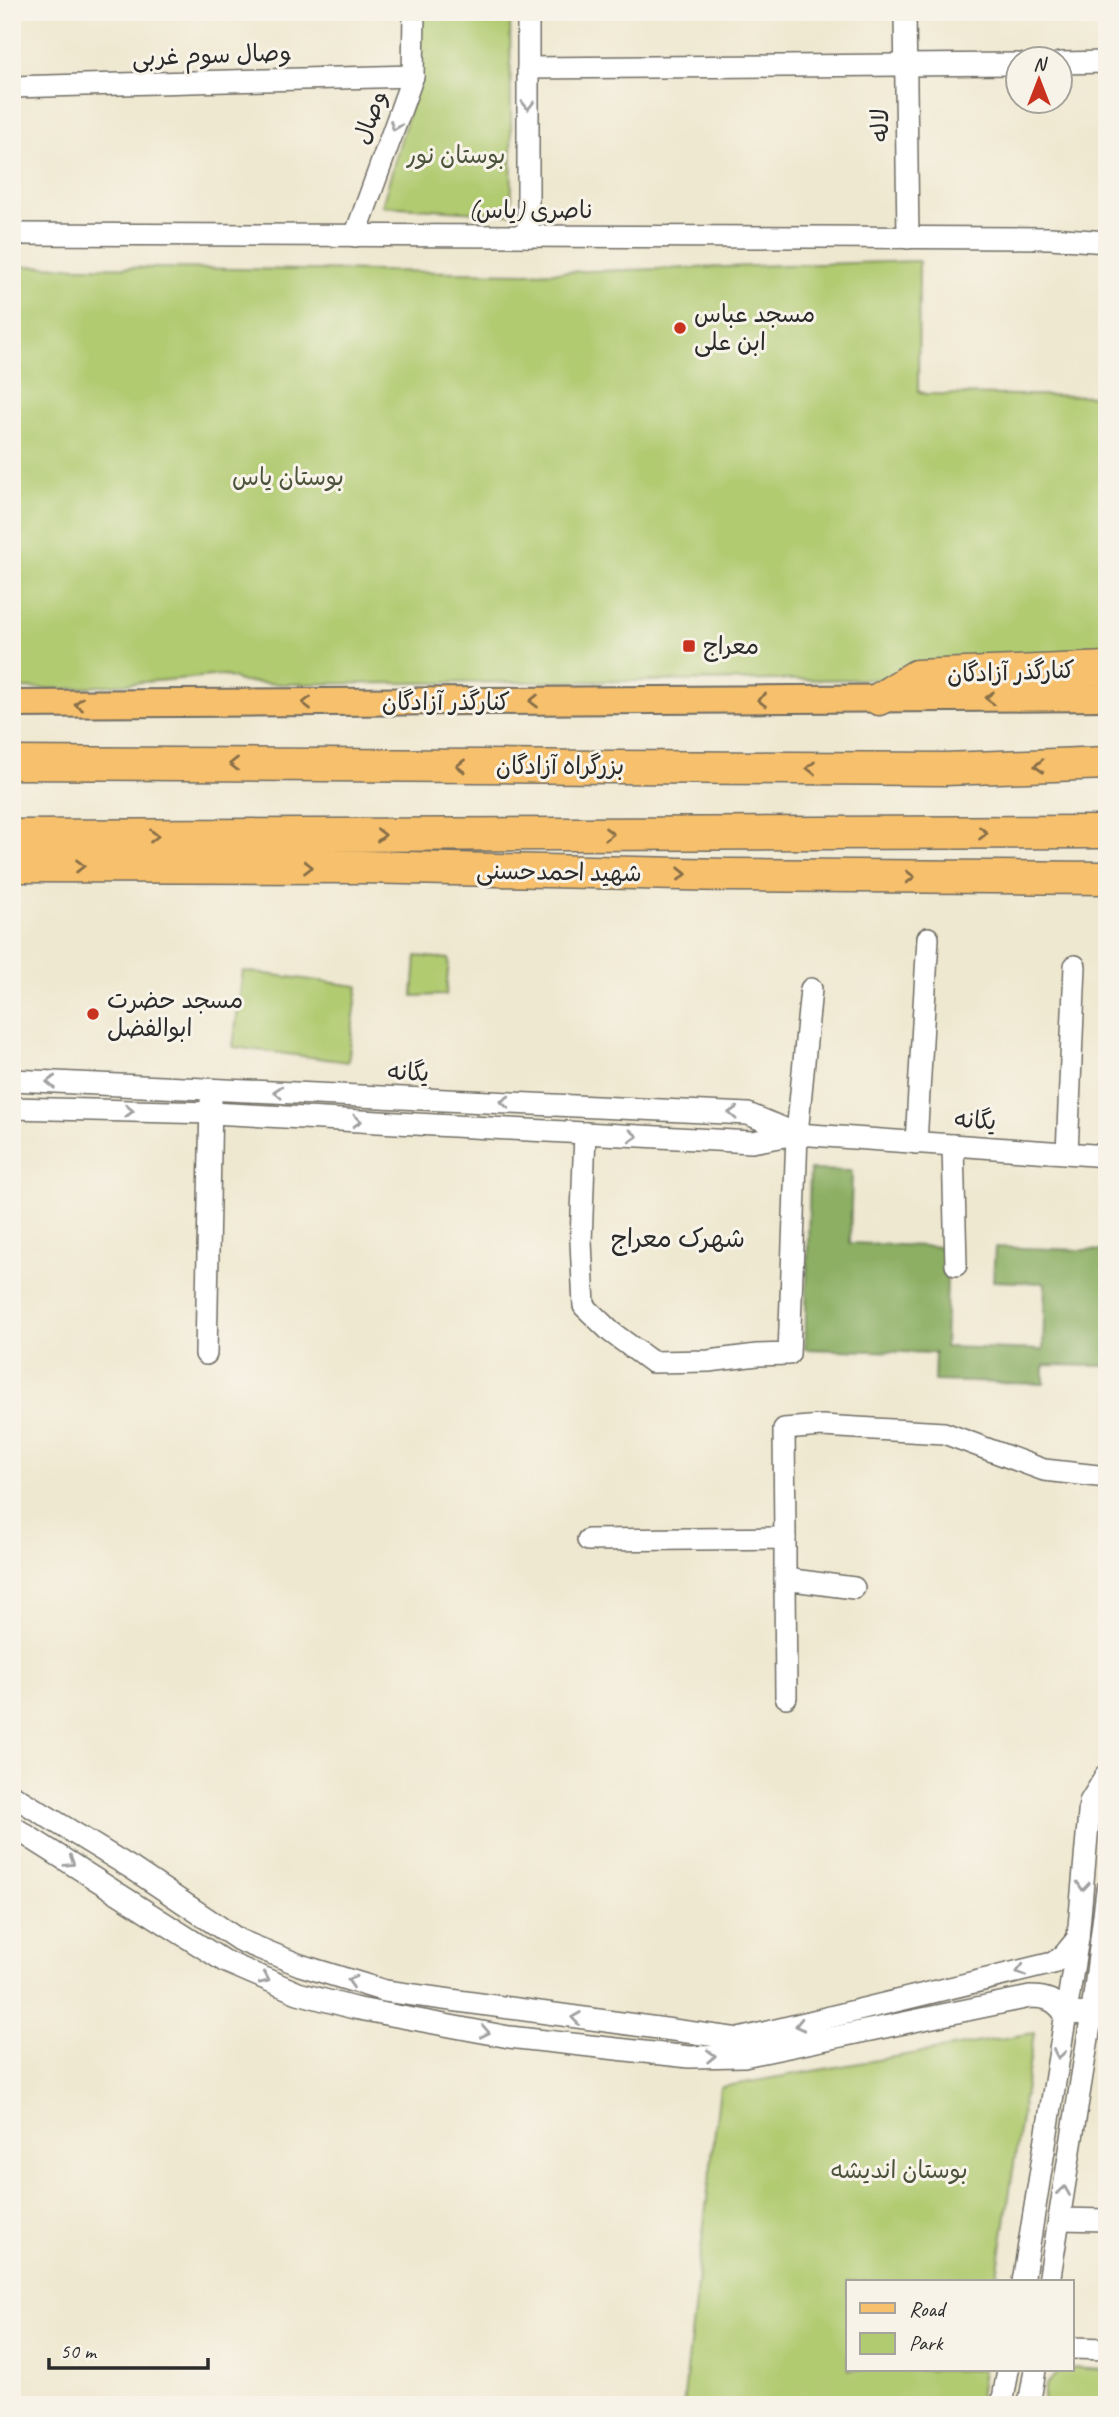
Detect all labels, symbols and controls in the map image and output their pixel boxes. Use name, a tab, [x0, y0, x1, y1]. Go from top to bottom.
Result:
street label: وصال سوم غربی	[131, 37, 293, 76]
north arrow	[1004, 46, 1074, 116]
text: N	[1033, 52, 1048, 76]
street label: وصال	[346, 86, 394, 148]
one-way arrow	[520, 100, 536, 111]
street label: لاله	[865, 108, 895, 142]
one-way arrow	[389, 120, 403, 132]
park label: بوستان نور	[405, 140, 506, 170]
street label: ناصری (یاس)	[468, 195, 594, 225]
place label: مسجد عباس ابن علی	[694, 299, 815, 357]
marker: مسجد عباس ابن علی	[672, 320, 688, 336]
park label: بوستان یاس	[232, 462, 344, 492]
place label: معراج	[703, 631, 759, 662]
marker: معراج	[681, 638, 697, 654]
street label: کنارگذر آزادگان	[946, 655, 1076, 689]
street label: کنارگذر آزادگان	[382, 687, 510, 717]
one-way arrow	[984, 690, 994, 706]
one-way arrow	[756, 692, 766, 708]
one-way arrow	[528, 693, 539, 709]
one-way arrow	[301, 695, 311, 711]
one-way arrow	[73, 696, 84, 712]
street label: بزرگراه آزادگان	[496, 751, 624, 781]
one-way arrow	[228, 756, 238, 772]
one-way arrow	[455, 758, 466, 774]
one-way arrow	[1033, 758, 1044, 773]
one-way arrow	[805, 760, 816, 776]
one-way arrow	[979, 825, 989, 841]
one-way arrow	[604, 826, 615, 842]
one-way arrow	[377, 827, 387, 843]
one-way arrow	[149, 828, 160, 844]
street label: شهید احمدحسنی	[476, 856, 642, 888]
one-way arrow	[76, 858, 86, 874]
one-way arrow	[303, 859, 314, 875]
one-way arrow	[677, 867, 688, 882]
one-way arrow	[905, 869, 916, 884]
place label: مسجد حضرت ابوالفضل	[107, 985, 243, 1043]
marker: مسجد حضرت ابوالفضل	[85, 1006, 101, 1022]
street label: یگانه	[386, 1056, 430, 1088]
one-way arrow	[45, 1074, 56, 1089]
one-way arrow	[272, 1084, 283, 1099]
one-way arrow	[500, 1095, 511, 1110]
one-way arrow	[124, 1104, 135, 1119]
street label: یگانه	[953, 1104, 997, 1136]
one-way arrow	[727, 1106, 738, 1121]
one-way arrow	[351, 1114, 362, 1129]
one-way arrow	[628, 1128, 639, 1143]
district label: شهرک معراج	[611, 1222, 745, 1256]
one-way arrow	[63, 1854, 76, 1867]
one-way arrow	[1076, 1881, 1091, 1892]
one-way arrow	[1015, 1963, 1027, 1977]
one-way arrow	[258, 1971, 270, 1985]
one-way arrow	[346, 1974, 358, 1989]
one-way arrow	[570, 2011, 582, 2026]
one-way arrow	[794, 2017, 806, 2031]
one-way arrow	[479, 2024, 491, 2039]
one-way arrow	[707, 2048, 717, 2064]
one-way arrow	[1052, 2048, 1067, 2060]
park label: بوستان اندیشه	[830, 2155, 968, 2185]
one-way arrow	[1057, 2185, 1072, 2197]
legend	[846, 2280, 1074, 2372]
text: Road	[909, 2296, 948, 2322]
scale bar	[49, 2326, 208, 2370]
text: Park	[909, 2330, 944, 2356]
text: 50 m	[60, 2338, 98, 2364]

